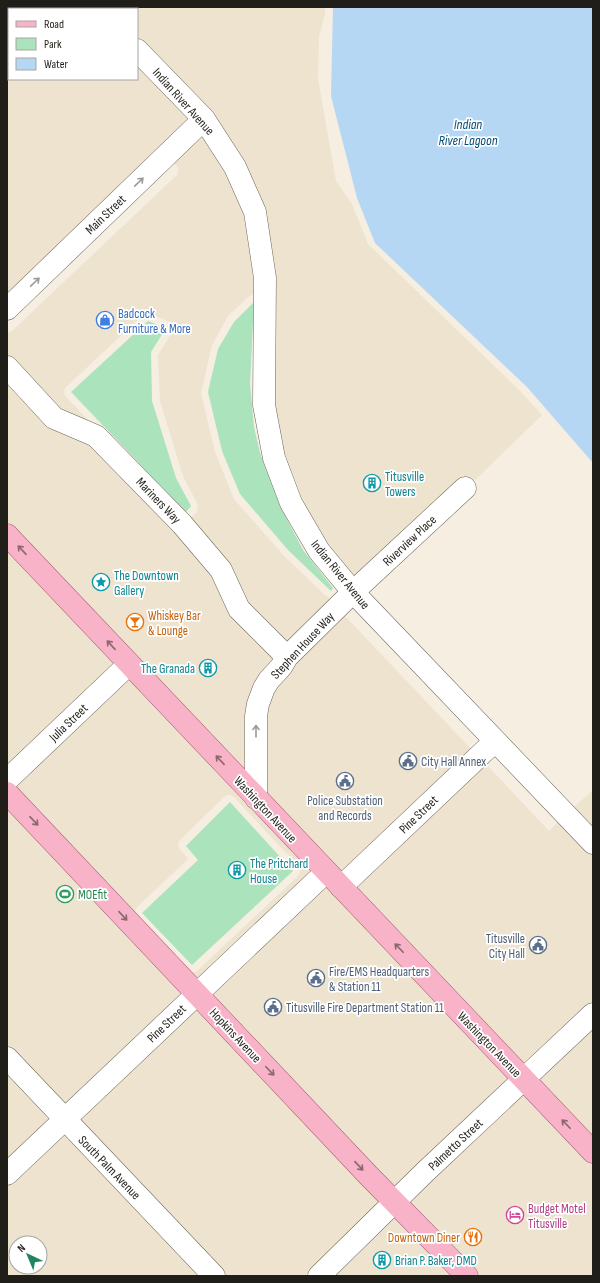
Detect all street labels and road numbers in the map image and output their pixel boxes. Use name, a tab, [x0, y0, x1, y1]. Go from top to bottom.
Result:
street label: Indian River Avenue	[149, 65, 218, 139]
street label: Main Street	[82, 192, 129, 238]
street label: Mariners Way	[132, 474, 184, 527]
street label: Riverview Place	[379, 512, 440, 570]
street label: Indian River Avenue	[307, 537, 373, 613]
street label: Stephen House Way	[268, 609, 338, 683]
street label: Julia Street	[45, 700, 91, 746]
street label: Washington Avenue	[230, 773, 300, 846]
street label: Pine Street	[396, 792, 442, 837]
street label: Pine Street	[144, 1001, 190, 1046]
street label: Hopkins Avenue	[206, 1005, 265, 1066]
street label: Washington Avenue	[454, 1009, 525, 1081]
street label: Palmetto Street	[425, 1115, 486, 1174]
street label: South Palm Avenue	[75, 1132, 144, 1203]

